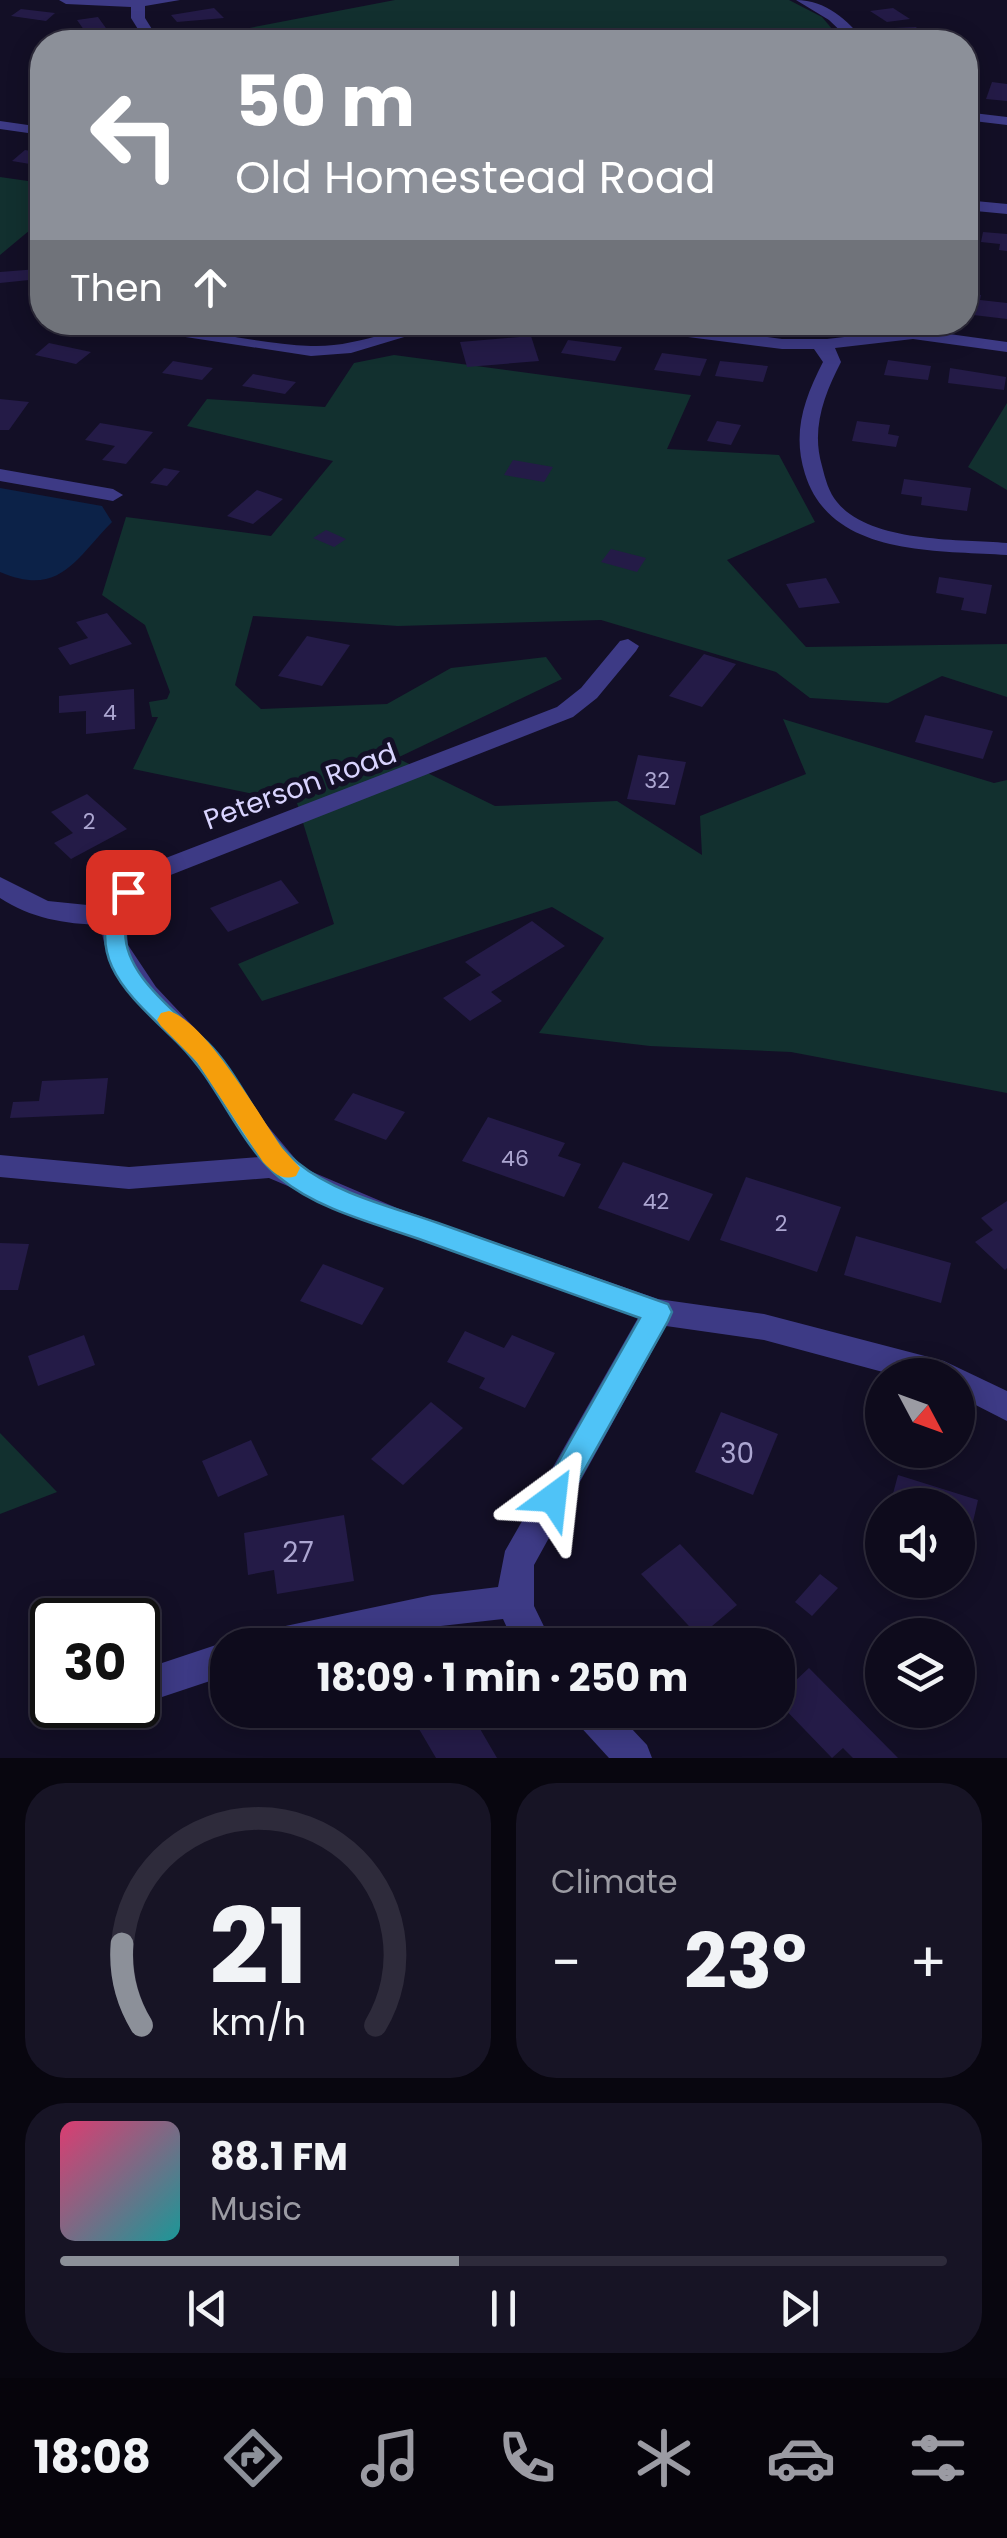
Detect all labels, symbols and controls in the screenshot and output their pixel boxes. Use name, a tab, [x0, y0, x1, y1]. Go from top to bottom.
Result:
text: 50 m	[235, 52, 415, 151]
icon: left	[70, 70, 200, 200]
text: Old Homestead Road	[235, 146, 716, 209]
icon: ahead	[183, 260, 238, 315]
text: Then	[70, 261, 163, 314]
house number: 4	[103, 697, 117, 728]
street label: Peterson Road	[198, 734, 402, 839]
house number: 32	[644, 765, 670, 796]
house number: 2	[83, 806, 95, 837]
pin	[86, 850, 171, 935]
icon: arrive	[101, 865, 156, 920]
house number: 46	[501, 1143, 529, 1174]
house number: 42	[643, 1186, 669, 1217]
house number: 2	[775, 1208, 787, 1239]
north arrow	[865, 1358, 975, 1468]
map controls	[865, 1358, 975, 1728]
house number: 30	[720, 1434, 754, 1473]
position arrow	[501, 1446, 605, 1550]
button: sound	[865, 1488, 975, 1598]
house number: 27	[282, 1533, 314, 1572]
speed limit sign: 30	[30, 1598, 160, 1728]
button: layers	[865, 1618, 975, 1728]
text: 18:09 · 1 min · 250 m	[317, 1651, 688, 1704]
text: Climate	[551, 1859, 678, 1904]
text: 21	[209, 1874, 307, 2019]
text: 23°	[684, 1909, 807, 2014]
text: −	[551, 1924, 581, 2001]
text: +	[909, 1924, 947, 2001]
text: km/h	[210, 1997, 306, 2048]
text: 88.1 FM	[210, 2130, 348, 2183]
text: Music	[210, 2186, 302, 2231]
icon: previous	[180, 2281, 235, 2336]
icon: pause	[476, 2281, 531, 2336]
icon: next	[772, 2281, 827, 2336]
icon: directions	[218, 2423, 288, 2493]
icon: music	[355, 2423, 425, 2493]
icon: phone	[492, 2423, 562, 2493]
icon: climate	[629, 2423, 699, 2493]
icon: car	[766, 2423, 836, 2493]
icon: filters	[903, 2423, 973, 2493]
text: 18:08	[34, 2426, 151, 2489]

